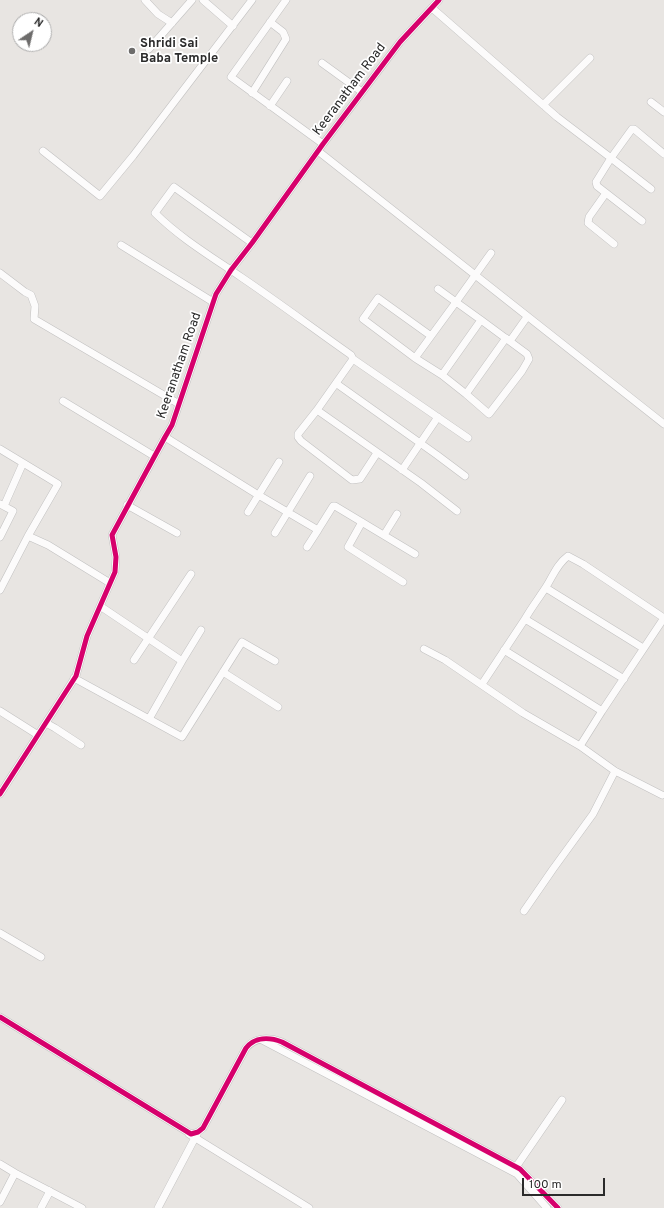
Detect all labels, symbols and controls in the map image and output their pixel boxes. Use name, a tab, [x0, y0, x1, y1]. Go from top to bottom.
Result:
north arrow	[12, 12, 52, 52]
text: N	[31, 15, 46, 31]
place label: Shridi Sai Baba Temple	[140, 36, 218, 67]
street label: Keeranatham Road	[310, 41, 390, 139]
marker: Shridi Sai Baba Temple	[127, 46, 137, 56]
street label: Keeranatham Road	[154, 311, 206, 421]
scale bar	[524, 1170, 607, 1196]
text: 100 m	[529, 1177, 562, 1193]

